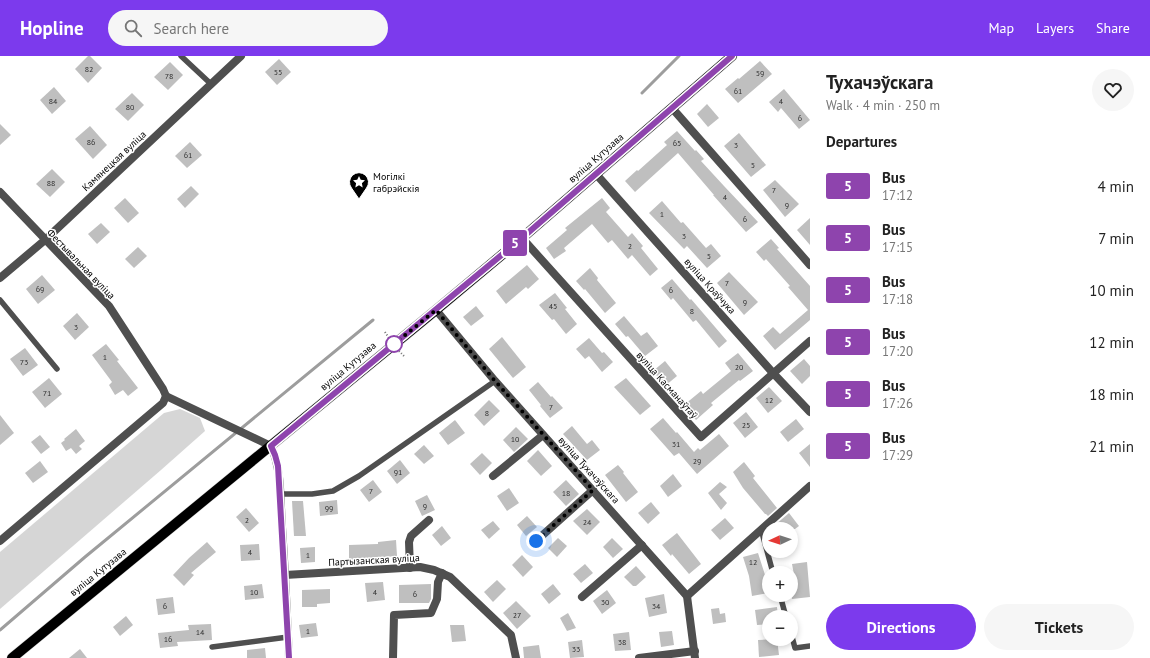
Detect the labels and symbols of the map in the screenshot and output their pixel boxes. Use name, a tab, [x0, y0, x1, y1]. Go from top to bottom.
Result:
house number: 82	[85, 64, 93, 74]
house number: 55	[274, 67, 282, 77]
house number: 59	[756, 68, 764, 78]
house number: 78	[165, 71, 173, 81]
house number: 61	[734, 86, 742, 96]
house number: 84	[49, 96, 58, 106]
house number: 4	[779, 96, 784, 106]
house number: 80	[126, 102, 135, 112]
house number: 6	[798, 113, 802, 123]
street label: Камянецкая вуліца	[79, 128, 149, 194]
street label: вуліца Кутузава	[566, 130, 626, 186]
house number: 86	[87, 137, 95, 147]
house number: 65	[673, 138, 681, 148]
house number: 3	[734, 140, 738, 150]
house number: 61	[184, 150, 192, 160]
house number: 5	[751, 160, 755, 170]
place label: Могілкі габрэйскія	[373, 170, 419, 195]
place icon: Могілкі габрэйскія	[348, 171, 370, 199]
house number: 88	[47, 178, 55, 188]
house number: 7	[772, 185, 776, 195]
house number: 4	[723, 192, 728, 202]
house number: 9	[785, 200, 789, 210]
house number: 1	[660, 209, 664, 219]
house number: 6	[743, 214, 747, 224]
street label: Фестывальная вуліца	[44, 226, 118, 302]
line badge: 5	[502, 230, 528, 256]
house number: 3	[682, 231, 686, 241]
house number: 2	[628, 241, 632, 251]
house number: 5	[707, 251, 711, 261]
street label: вуліца Краўчука	[681, 255, 739, 317]
house number: 7	[725, 278, 729, 288]
house number: 69	[36, 284, 44, 294]
house number: 6	[669, 285, 673, 295]
house number: 9	[743, 297, 747, 307]
house number: 45	[549, 301, 557, 311]
house number: 8	[690, 306, 694, 316]
house number: 3	[74, 322, 78, 332]
unlabelled marker	[385, 335, 403, 353]
street label: вуліца Кутузава	[317, 339, 379, 393]
street label: вуліца Касманаўтаў	[633, 349, 701, 422]
house number: 1	[103, 352, 107, 362]
house number: 73	[20, 357, 28, 367]
house number: 20	[735, 362, 744, 372]
house number: 71	[43, 388, 51, 398]
house number: 12	[765, 395, 773, 405]
house number: 7	[549, 402, 553, 412]
house number: 8	[485, 408, 489, 418]
house number: 25	[742, 420, 750, 430]
house number: 10	[511, 434, 520, 444]
street label: вуліца Тухачэўскага	[555, 434, 623, 506]
house number: 31	[672, 439, 680, 449]
house number: 29	[693, 456, 701, 466]
house number: 91	[394, 467, 402, 477]
house number: 7	[369, 486, 373, 496]
house number: 18	[562, 488, 570, 498]
house number: 9	[423, 501, 427, 511]
house number: 99	[325, 503, 333, 513]
house number: 2	[245, 515, 249, 525]
house number: 24	[583, 517, 592, 527]
north arrow	[762, 522, 798, 558]
your location	[526, 531, 546, 551]
street label: вуліца Кутузава	[67, 545, 129, 599]
house number: 4	[248, 547, 253, 557]
house number: 1	[306, 550, 310, 560]
street label: Партызанская вуліца	[328, 551, 420, 569]
house number: 12	[749, 557, 757, 567]
house number: 10	[250, 587, 259, 597]
house number: 4	[373, 587, 378, 597]
house number: 6	[413, 589, 417, 599]
house number: 30	[601, 597, 610, 607]
house number: 6	[163, 601, 167, 611]
house number: 34	[652, 601, 661, 611]
house number: 27	[513, 610, 521, 620]
house number: 1	[306, 626, 310, 636]
house number: 14	[196, 627, 205, 637]
house number: 16	[164, 634, 172, 644]
house number: 38	[618, 637, 626, 647]
house number: 33	[572, 644, 580, 654]

